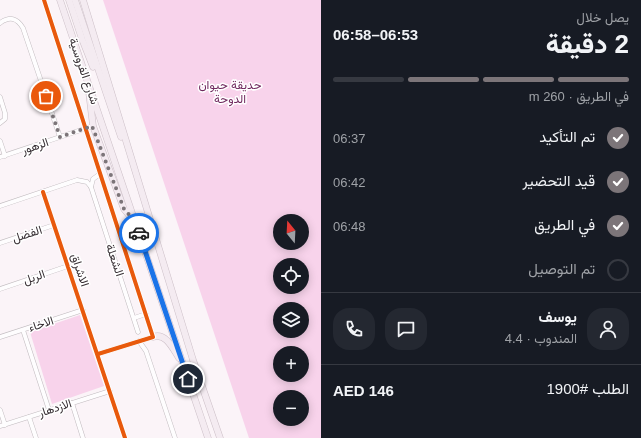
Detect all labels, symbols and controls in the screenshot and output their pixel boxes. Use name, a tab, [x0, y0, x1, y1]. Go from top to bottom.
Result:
text: يصل خلال	[577, 10, 629, 25]
text: 06:53–06:58	[333, 26, 418, 43]
text: 2 دقيقة	[546, 29, 629, 59]
street label: شارع الفروسية	[64, 36, 102, 107]
park label: حديقة حيوان الدوحة	[199, 78, 261, 107]
pin	[29, 79, 63, 113]
icon: bag	[35, 85, 57, 107]
text: في الطريق · 260 m	[529, 89, 629, 104]
icon: check	[607, 127, 629, 149]
text: تم التأكيد	[539, 128, 595, 145]
text: 06:37	[333, 131, 366, 146]
street label: الزهور	[19, 135, 51, 158]
icon: check	[607, 171, 629, 193]
text: قيد التحضير	[523, 172, 595, 189]
text: 06:42	[333, 175, 366, 190]
courier	[119, 213, 159, 253]
north arrow	[273, 214, 309, 250]
map controls	[273, 214, 309, 426]
icon: check	[607, 215, 629, 237]
text: في الطريق	[534, 216, 595, 233]
text: 06:48	[333, 219, 366, 234]
icon: car	[128, 222, 150, 244]
street label: الفضل	[10, 223, 44, 246]
street label: الشعلة	[103, 242, 127, 278]
street label: الاشراق	[67, 252, 92, 289]
button: locate	[273, 258, 309, 294]
text: تم التوصيل	[528, 260, 595, 277]
street label: الربل	[21, 267, 47, 288]
button: layers	[273, 302, 309, 338]
button: phone	[333, 308, 375, 350]
button: chat	[385, 308, 427, 350]
text: يوسف	[539, 308, 577, 325]
button: person	[587, 308, 629, 350]
street label: الاخاء	[27, 313, 55, 335]
text: المندوب · 4.4	[505, 331, 577, 346]
button: +	[273, 346, 309, 382]
pin	[171, 362, 205, 396]
icon: home	[177, 368, 199, 390]
text: الطلب #1900	[546, 380, 629, 397]
text: AED 146	[333, 382, 394, 399]
button: −	[273, 390, 309, 426]
street label: الازدهار	[36, 396, 74, 421]

